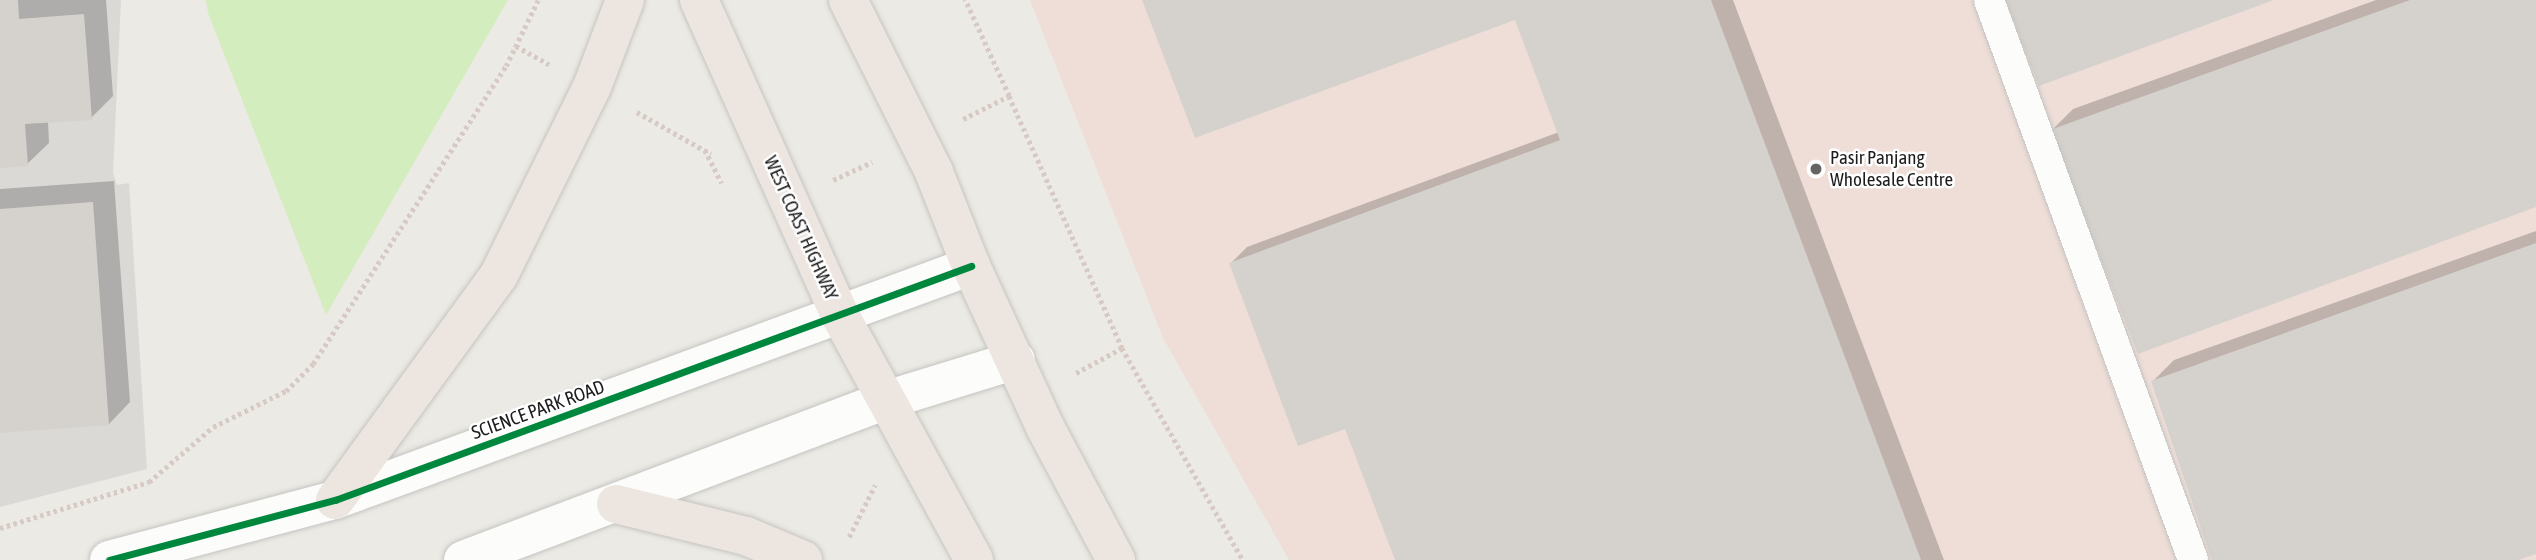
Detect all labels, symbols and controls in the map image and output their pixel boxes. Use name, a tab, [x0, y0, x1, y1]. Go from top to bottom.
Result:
place label: Pasir Panjang Wholesale Centre	[1830, 147, 1953, 191]
street label: WEST COAST HIGHWAY	[759, 152, 843, 304]
marker: Pasir Panjang Wholesale Centre	[1808, 161, 1824, 177]
street label: SCIENCE PARK ROAD	[469, 375, 607, 445]

